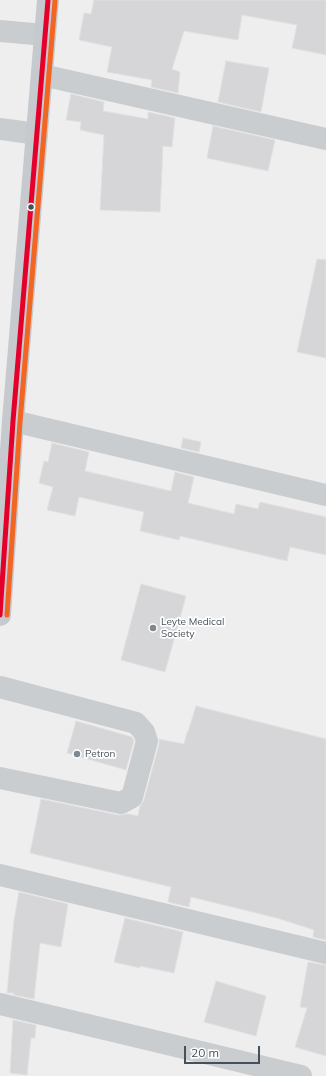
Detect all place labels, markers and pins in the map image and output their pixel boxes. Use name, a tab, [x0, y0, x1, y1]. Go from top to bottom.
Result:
unlabelled marker	[26, 202, 36, 212]
place label: Leyte Medical Society	[161, 616, 224, 640]
marker: Leyte Medical Society	[148, 623, 158, 633]
place label: Petron	[85, 748, 115, 760]
marker: Petron	[72, 749, 82, 759]

